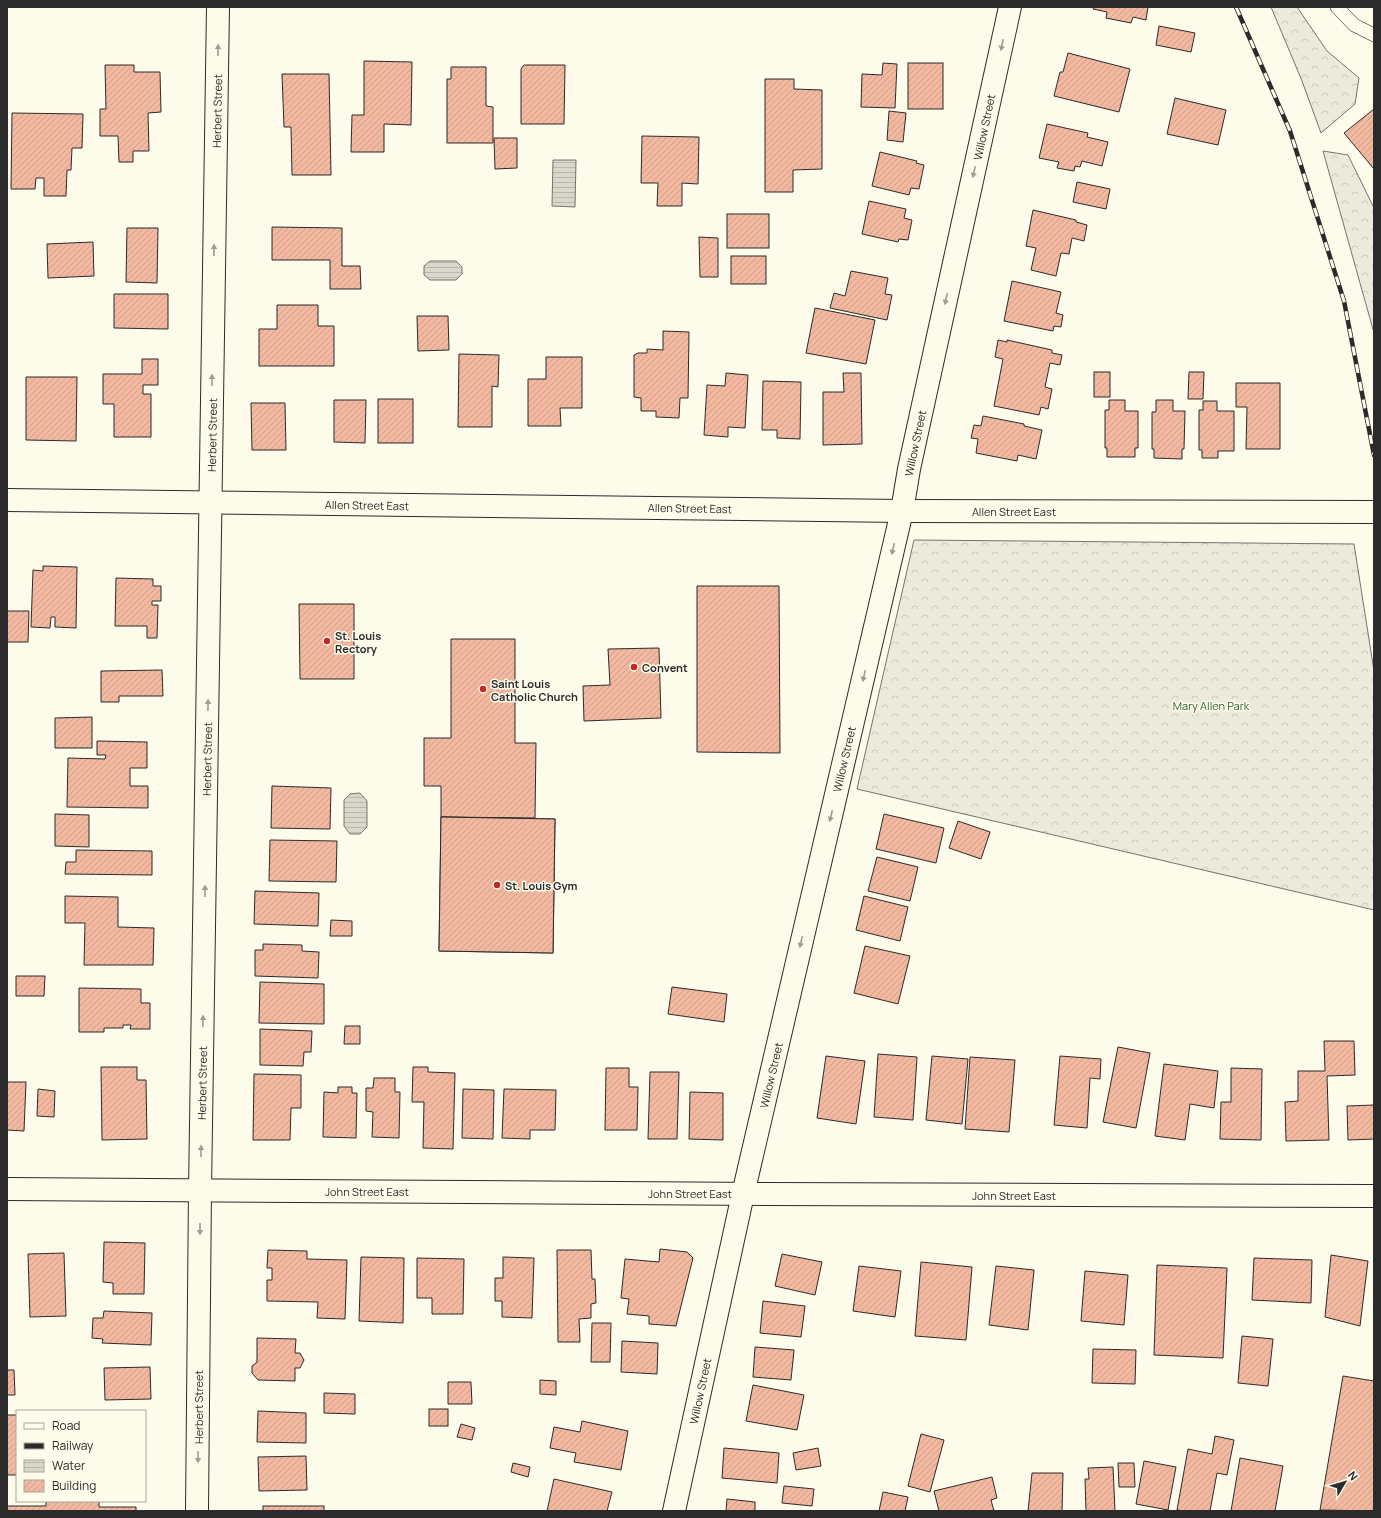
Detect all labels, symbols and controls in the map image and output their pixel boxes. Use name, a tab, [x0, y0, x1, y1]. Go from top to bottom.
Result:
one-way arrow	[998, 39, 1004, 51]
one-way arrow	[215, 43, 221, 56]
street label: Herbert Street	[209, 74, 225, 148]
street label: Willow Street	[970, 93, 998, 161]
one-way arrow	[970, 166, 976, 178]
one-way arrow	[211, 244, 218, 256]
one-way arrow	[942, 293, 948, 305]
one-way arrow	[209, 374, 216, 386]
street label: Herbert Street	[204, 398, 220, 472]
street label: Willow Street	[901, 409, 929, 477]
street label: Allen Street East	[325, 497, 409, 513]
street label: Allen Street East	[648, 500, 732, 516]
street label: Allen Street East	[972, 504, 1056, 519]
one-way arrow	[890, 543, 896, 555]
place label: St. Louis Rectory	[335, 628, 381, 656]
marker: St. Louis Rectory	[322, 636, 332, 646]
place label: Convent	[642, 660, 688, 675]
marker: Convent	[629, 662, 639, 672]
one-way arrow	[860, 669, 866, 682]
place label: Saint Louis Catholic Church	[491, 676, 578, 704]
marker: Saint Louis Catholic Church	[478, 684, 488, 694]
one-way arrow	[205, 698, 211, 711]
park label: Mary Allen Park	[1173, 698, 1250, 713]
street label: Herbert Street	[199, 722, 215, 796]
street label: Willow Street	[829, 725, 859, 793]
one-way arrow	[828, 810, 834, 822]
place label: St. Louis Gym	[505, 878, 578, 893]
marker: St. Louis Gym	[492, 880, 502, 890]
one-way arrow	[202, 884, 208, 897]
one-way arrow	[798, 936, 804, 949]
one-way arrow	[200, 1014, 206, 1027]
street label: Willow Street	[756, 1041, 786, 1109]
street label: Herbert Street	[194, 1046, 210, 1120]
one-way arrow	[198, 1144, 204, 1157]
street label: John Street East	[325, 1184, 409, 1199]
street label: John Street East	[648, 1186, 732, 1201]
street label: John Street East	[972, 1188, 1056, 1203]
one-way arrow	[197, 1223, 203, 1236]
street label: Willow Street	[686, 1357, 714, 1425]
street label: Herbert Street	[191, 1370, 206, 1444]
legend	[16, 1410, 146, 1502]
text: Road	[52, 1417, 80, 1434]
text: Railway	[52, 1437, 94, 1454]
one-way arrow	[195, 1451, 201, 1464]
text: Water	[52, 1457, 86, 1474]
north arrow	[1325, 1462, 1365, 1502]
text: N	[1345, 1468, 1362, 1483]
text: Building	[52, 1477, 96, 1494]

